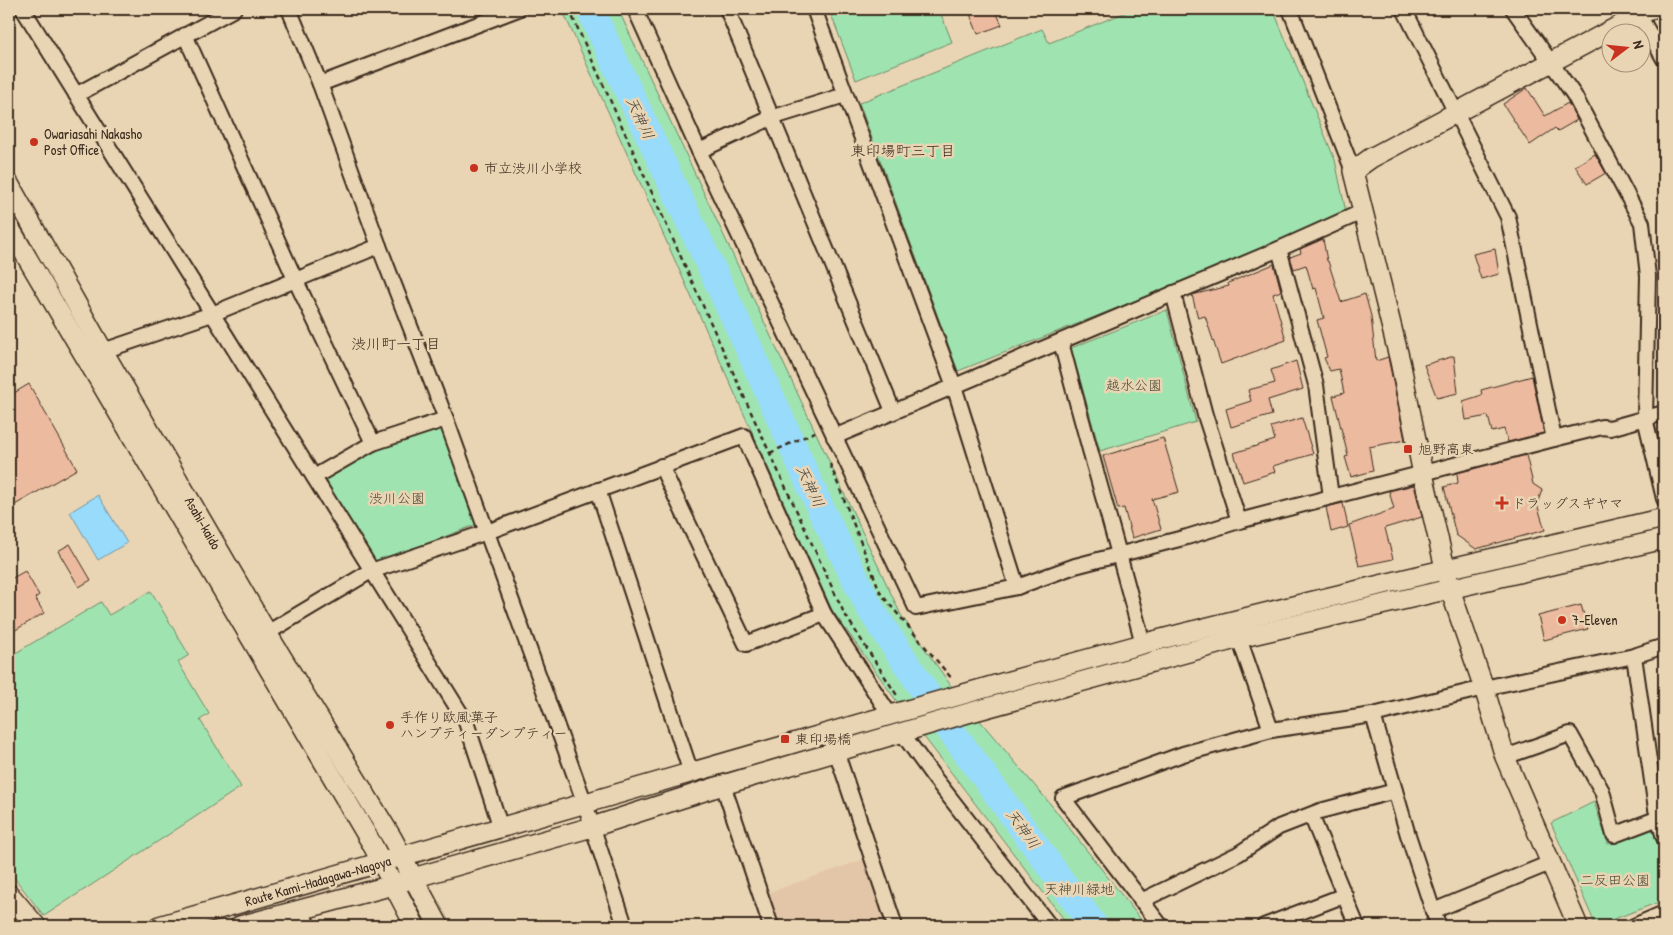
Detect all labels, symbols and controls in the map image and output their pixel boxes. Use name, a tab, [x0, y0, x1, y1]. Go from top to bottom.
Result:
north arrow	[1600, 22, 1650, 72]
text: N	[1629, 38, 1649, 51]
water label: 天神川	[621, 93, 659, 143]
place label: Owariasahi Nakasho Post Office	[44, 124, 142, 159]
marker: Owariasahi Nakasho Post Office	[28, 136, 40, 148]
district label: 東印場町三丁目	[850, 140, 956, 161]
place label: 市立渋川小学校	[484, 158, 582, 177]
marker: 市立渋川小学校	[468, 162, 480, 174]
district label: 渋川町一丁目	[351, 333, 441, 354]
park label: 越水公園	[1106, 375, 1162, 394]
place label: 旭野高東	[1418, 439, 1474, 458]
marker: 旭野高東	[1402, 443, 1414, 455]
water label: 天神川	[791, 461, 829, 511]
park label: 渋川公園	[369, 488, 425, 507]
street label: Asahi-kaido	[181, 493, 226, 553]
place label: ドラッグスギヤマ	[1512, 493, 1623, 512]
marker: ドラッグスギヤマ	[1496, 497, 1508, 509]
place label: 7-Eleven	[1572, 610, 1618, 629]
marker: 7-Eleven	[1556, 614, 1568, 626]
place label: 手作り欧風菓子 ハンプティーダンプティー	[400, 707, 567, 742]
marker: 手作り欧風菓子 ハンプティーダンプティー	[384, 719, 396, 731]
place label: 東印場橋	[795, 729, 851, 748]
marker: 東印場橋	[779, 733, 791, 745]
water label: 天神川	[1002, 804, 1045, 853]
street label: Route Kami-Hadagawa-Nagoya	[243, 850, 394, 911]
park label: 二反田公園	[1580, 870, 1650, 889]
park label: 天神川緑地	[1044, 879, 1114, 898]

